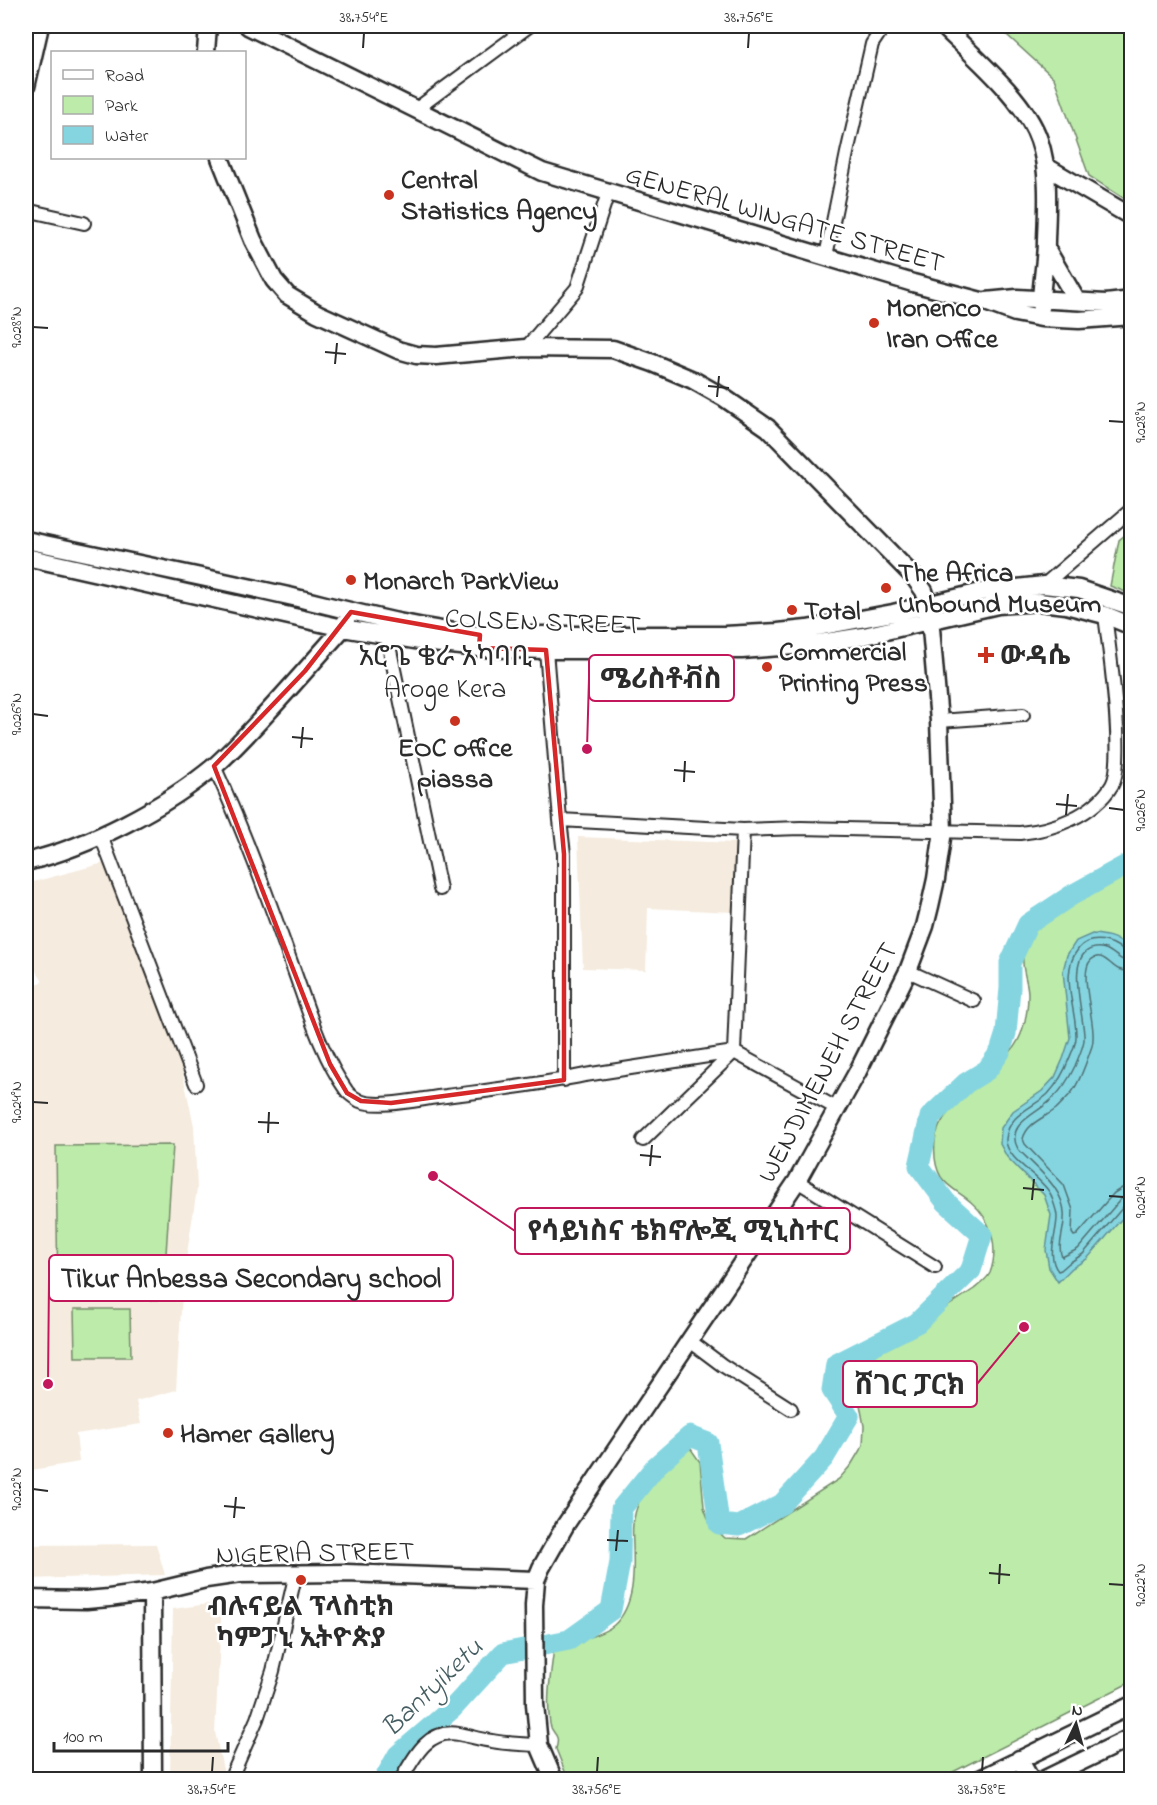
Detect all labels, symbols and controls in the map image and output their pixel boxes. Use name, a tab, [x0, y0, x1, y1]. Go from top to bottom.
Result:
text: 38.754°E	[340, 7, 388, 29]
text: 38.756°E	[724, 7, 774, 29]
legend	[51, 51, 246, 159]
text: Road	[105, 64, 144, 90]
text: Park	[105, 94, 138, 120]
text: Water	[105, 124, 149, 150]
street label: GENERAL WINGATE STREET	[620, 156, 948, 285]
place label: Central Statistics Agency	[401, 162, 597, 233]
marker: Central Statistics Agency	[382, 188, 396, 202]
place label: Monenco Iran Office	[886, 290, 999, 360]
text: 9.028°N	[6, 306, 28, 348]
marker: Monenco Iran Office	[867, 316, 881, 330]
text: 9.028°N	[1130, 401, 1152, 443]
place label: The Africa Unbound Museum	[898, 555, 1101, 625]
place label: Monarch ParkView	[363, 563, 559, 602]
marker: Monarch ParkView	[344, 573, 358, 587]
marker: The Africa Unbound Museum	[879, 581, 893, 595]
place label: Total	[804, 593, 861, 632]
street label: COLSEN STREET	[444, 601, 642, 646]
marker: Total	[785, 603, 799, 617]
place label: Commercial Printing Press	[779, 634, 928, 705]
district label: አሮጌ ቄራ አካባቢ Aroge Kera	[358, 638, 532, 711]
place label: ውዳሴ	[1000, 638, 1071, 677]
marker: ውዳሴ	[977, 646, 995, 664]
callout: ሜሪስቶቭስ	[589, 655, 734, 701]
marker: Commercial Printing Press	[760, 660, 774, 674]
text: ሜሪስቶቭስ	[600, 661, 722, 702]
text: 9.026°N	[6, 693, 28, 735]
marker: EOC office piassa	[448, 714, 462, 728]
place label: EOC office piassa	[398, 730, 513, 800]
text: 9.026°N	[1130, 789, 1152, 831]
street label: WENDIMENEH STREET	[749, 936, 909, 1190]
text: 9.024°N	[6, 1081, 28, 1123]
text: 9.024°N	[1130, 1176, 1152, 1218]
callout: የሳይነስና ቴክኖሎጂ ሚኒስተር	[515, 1208, 850, 1254]
text: የሳይነስና ቴክኖሎጂ ሚኒስተር	[527, 1213, 839, 1254]
callout: Tikur Anbessa Secondary school	[49, 1255, 453, 1301]
text: Tikur Anbessa Secondary school	[61, 1260, 441, 1301]
callout: ሸገር ፓርክ	[843, 1361, 977, 1407]
text: ሸገር ፓርክ	[855, 1367, 965, 1408]
place label: Hamer Gallery	[180, 1416, 335, 1455]
marker: Hamer Gallery	[161, 1426, 175, 1440]
text: 9.022°N	[6, 1467, 28, 1511]
street label: NIGERIA STREET	[215, 1533, 415, 1576]
text: 9.022°N	[1130, 1563, 1152, 1607]
marker: ብሉናይል ፕላስቲክ ካምፓኒ ኢትዮጵያ	[294, 1573, 308, 1587]
place label: ብሉናይል ፕላስቲክ ካምፓኒ ኢትዮጵያ	[208, 1589, 394, 1659]
water label: Bantyiketu	[373, 1629, 494, 1748]
north arrow	[1046, 1694, 1106, 1754]
text: N	[1071, 1699, 1084, 1723]
scale bar	[54, 1715, 228, 1753]
text: 100 m	[63, 1725, 103, 1751]
text: 38.754°E	[188, 1779, 236, 1801]
text: 38.756°E	[572, 1779, 622, 1801]
text: 38.758°E	[958, 1779, 1006, 1801]

